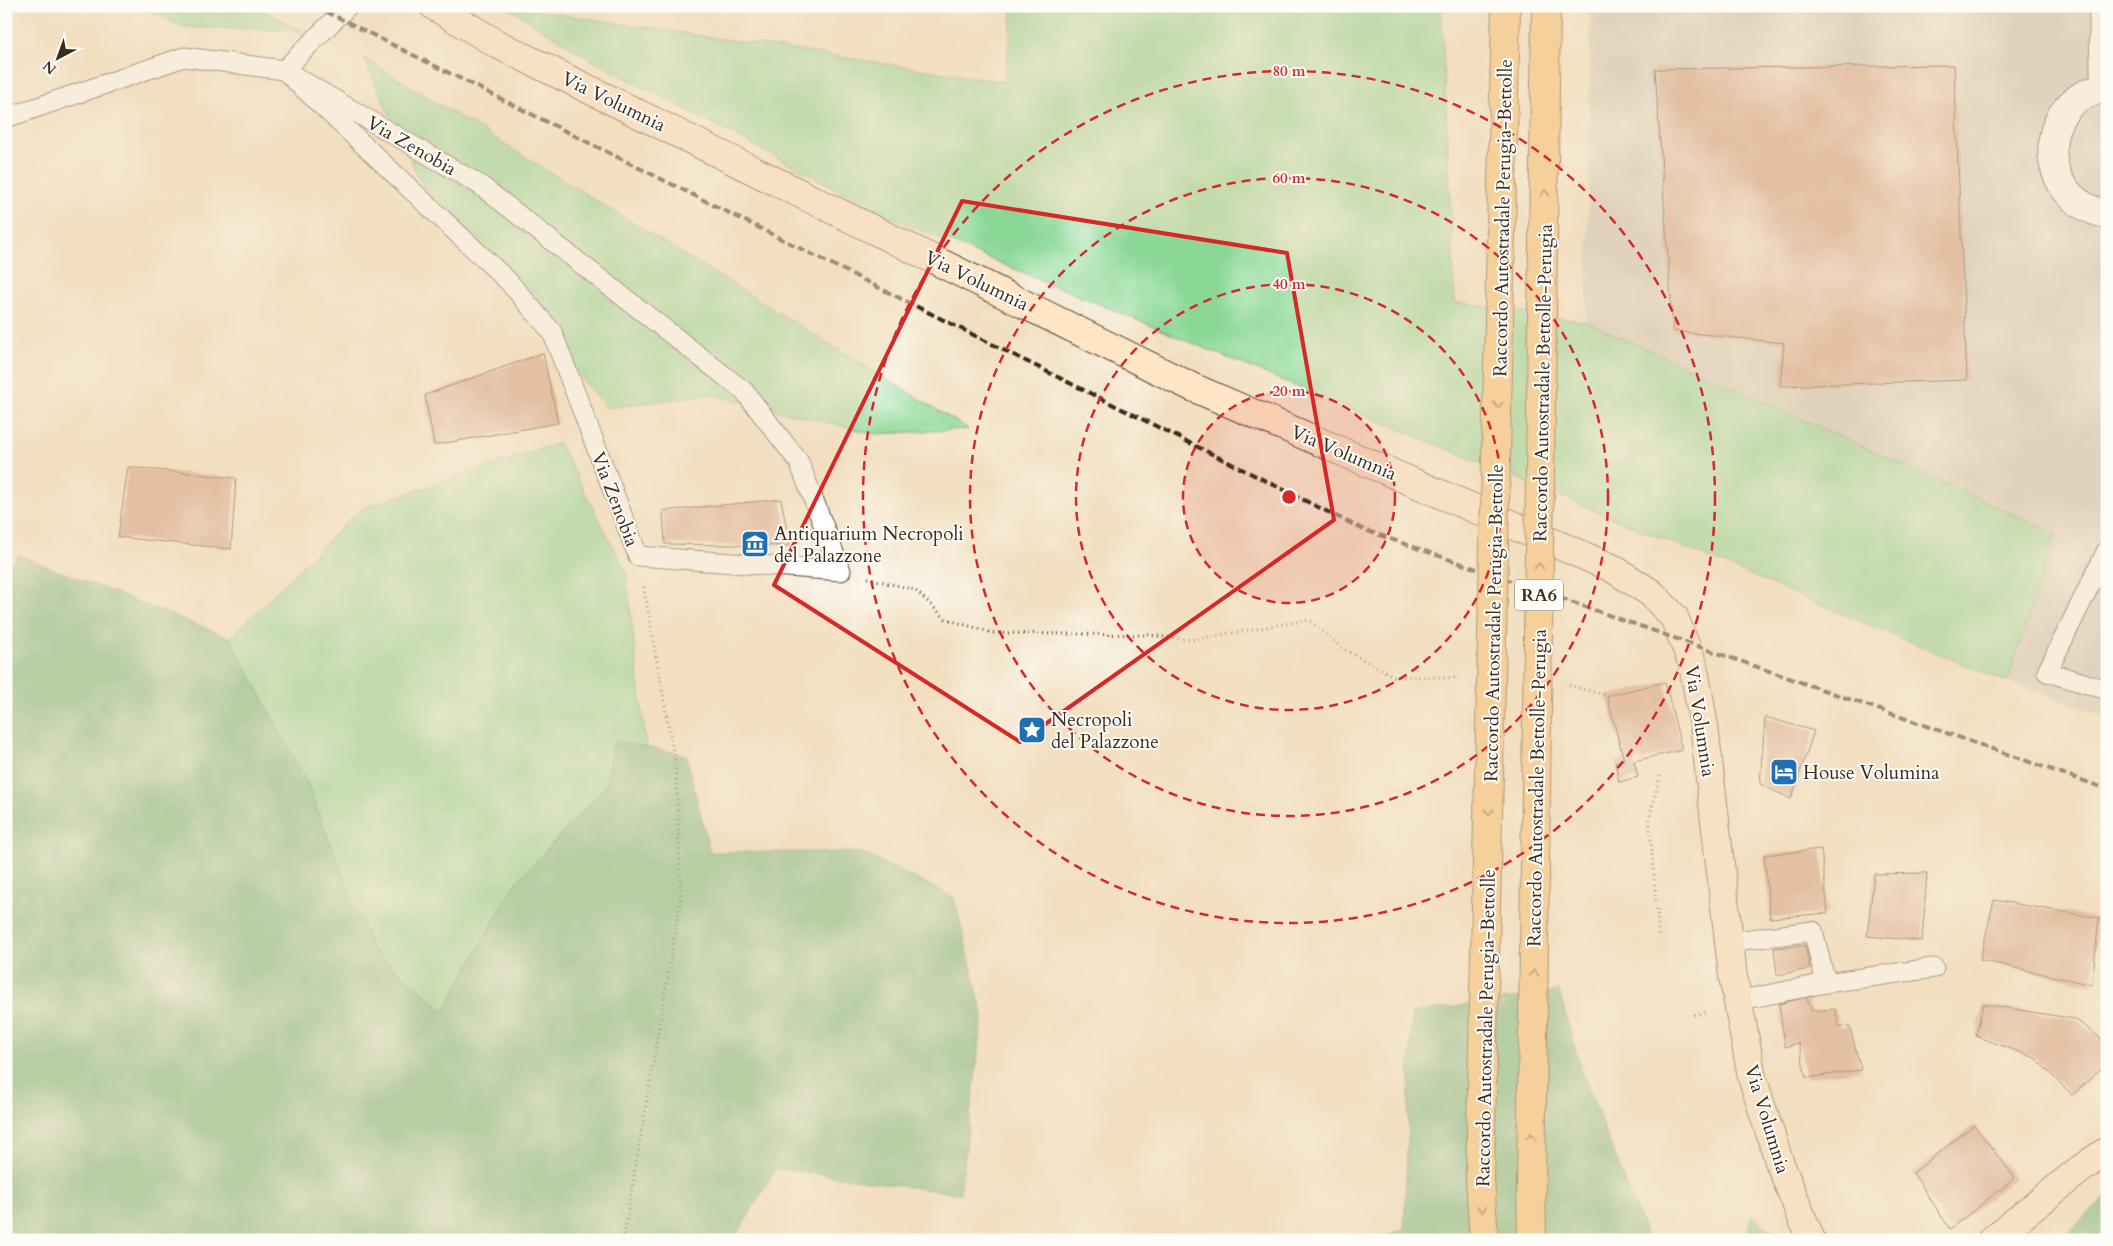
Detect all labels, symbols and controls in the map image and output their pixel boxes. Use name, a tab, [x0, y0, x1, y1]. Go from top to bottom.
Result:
north arrow	[32, 32, 82, 82]
text: N	[39, 56, 61, 79]
street label: Raccordo Autostradale Perugia-Bettolle	[1487, 59, 1519, 377]
text: 80 m	[1272, 61, 1306, 81]
street label: Via Volumnia	[557, 66, 670, 138]
street label: Via Zenobia	[362, 110, 461, 182]
text: 60 m	[1272, 168, 1306, 188]
one-way arrow	[1540, 189, 1550, 196]
street label: Raccordo Autostradale Bettolle-Perugia	[1527, 224, 1559, 542]
street label: Via Volumnia	[920, 245, 1033, 317]
text: 40 m	[1272, 274, 1306, 294]
text: 20 m	[1272, 381, 1306, 401]
one-way arrow	[1493, 402, 1503, 409]
street label: Via Volumnia	[1287, 419, 1400, 487]
street label: Via Zenobia	[585, 448, 645, 551]
street label: Raccordo Autostradale Perugia-Bettolle	[1478, 464, 1510, 782]
centre of rings	[1280, 488, 1298, 506]
place label: Antiquarium Necropoli del Palazzone	[774, 521, 964, 569]
museum icon: Antiquarium Necropoli del Palazzone	[740, 529, 770, 559]
one-way arrow	[1534, 561, 1545, 569]
road number: RA6	[1515, 580, 1563, 610]
street label: Raccordo Autostradale Bettolle-Perugia	[1521, 629, 1553, 947]
street label: Via Volumnia	[1678, 664, 1722, 779]
place label: Necropoli del Palazzone	[1051, 707, 1159, 755]
place icon: Necropoli del Palazzone	[1017, 715, 1047, 745]
hotel icon: House Volumina	[1769, 757, 1799, 787]
place label: House Volumina	[1803, 760, 1940, 786]
one-way arrow	[1483, 809, 1494, 817]
street label: Raccordo Autostradale Perugia-Bettolle	[1470, 869, 1502, 1187]
one-way arrow	[1528, 969, 1539, 977]
street label: Via Volumnia	[1738, 1062, 1796, 1177]
one-way arrow	[1526, 1131, 1536, 1139]
one-way arrow	[1477, 1206, 1488, 1214]

